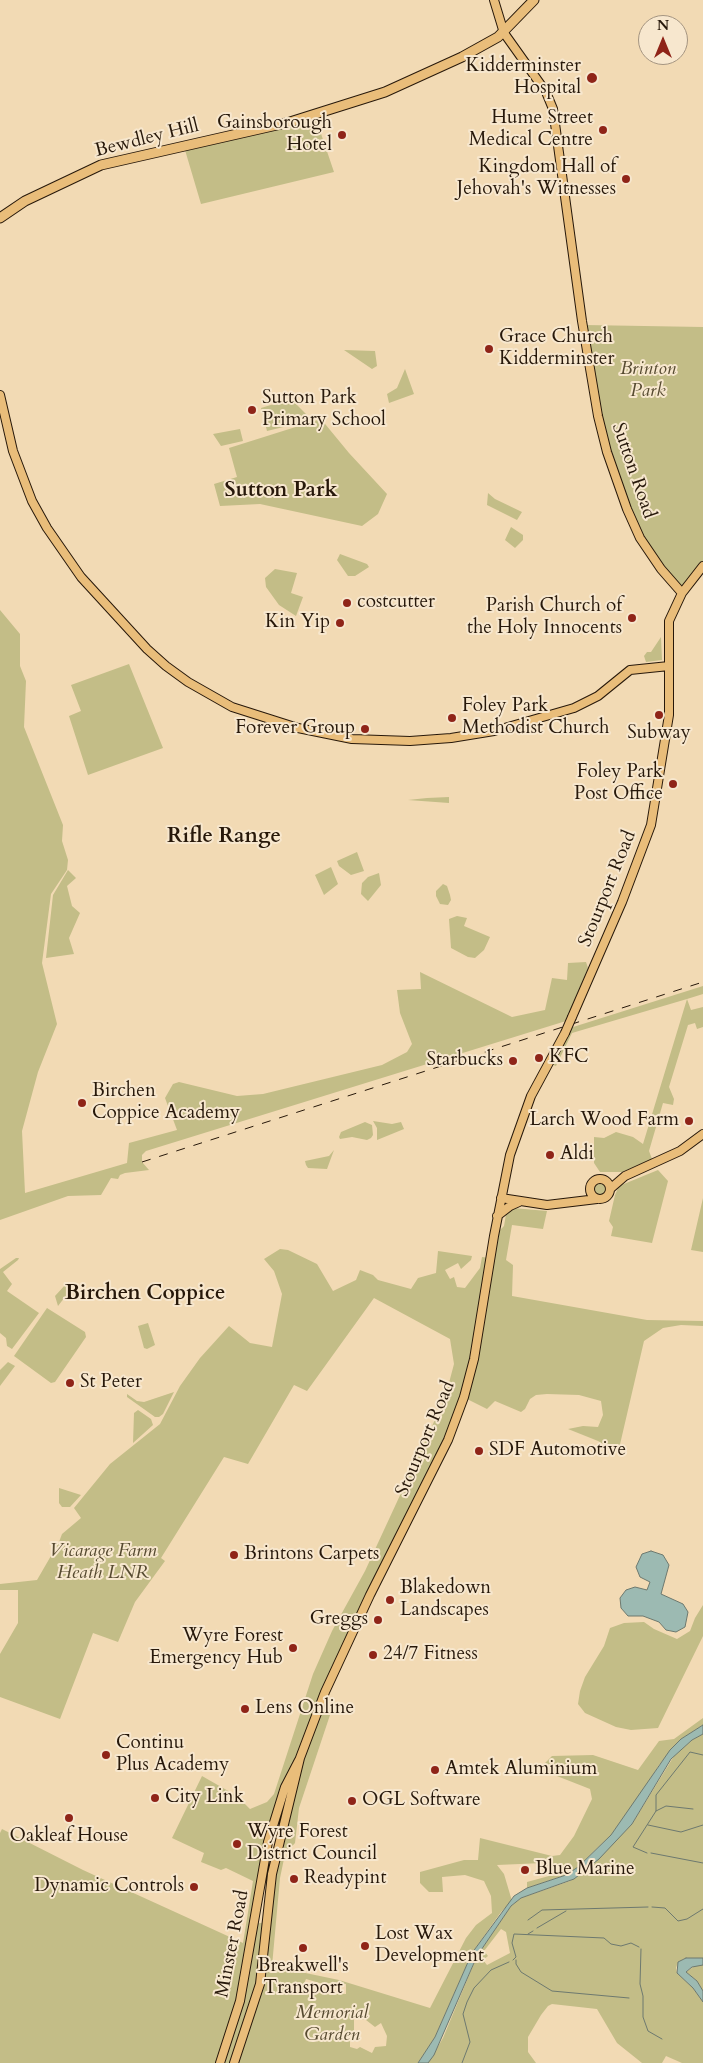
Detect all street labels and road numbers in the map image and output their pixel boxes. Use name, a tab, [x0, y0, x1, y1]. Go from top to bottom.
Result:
street label: Bewdley Hill	[93, 115, 201, 163]
street label: Sutton Road	[606, 420, 660, 522]
street label: Stourport Road	[574, 828, 642, 950]
street label: Stourport Road	[391, 1378, 461, 1500]
street label: Minster Road	[211, 1888, 255, 2000]

